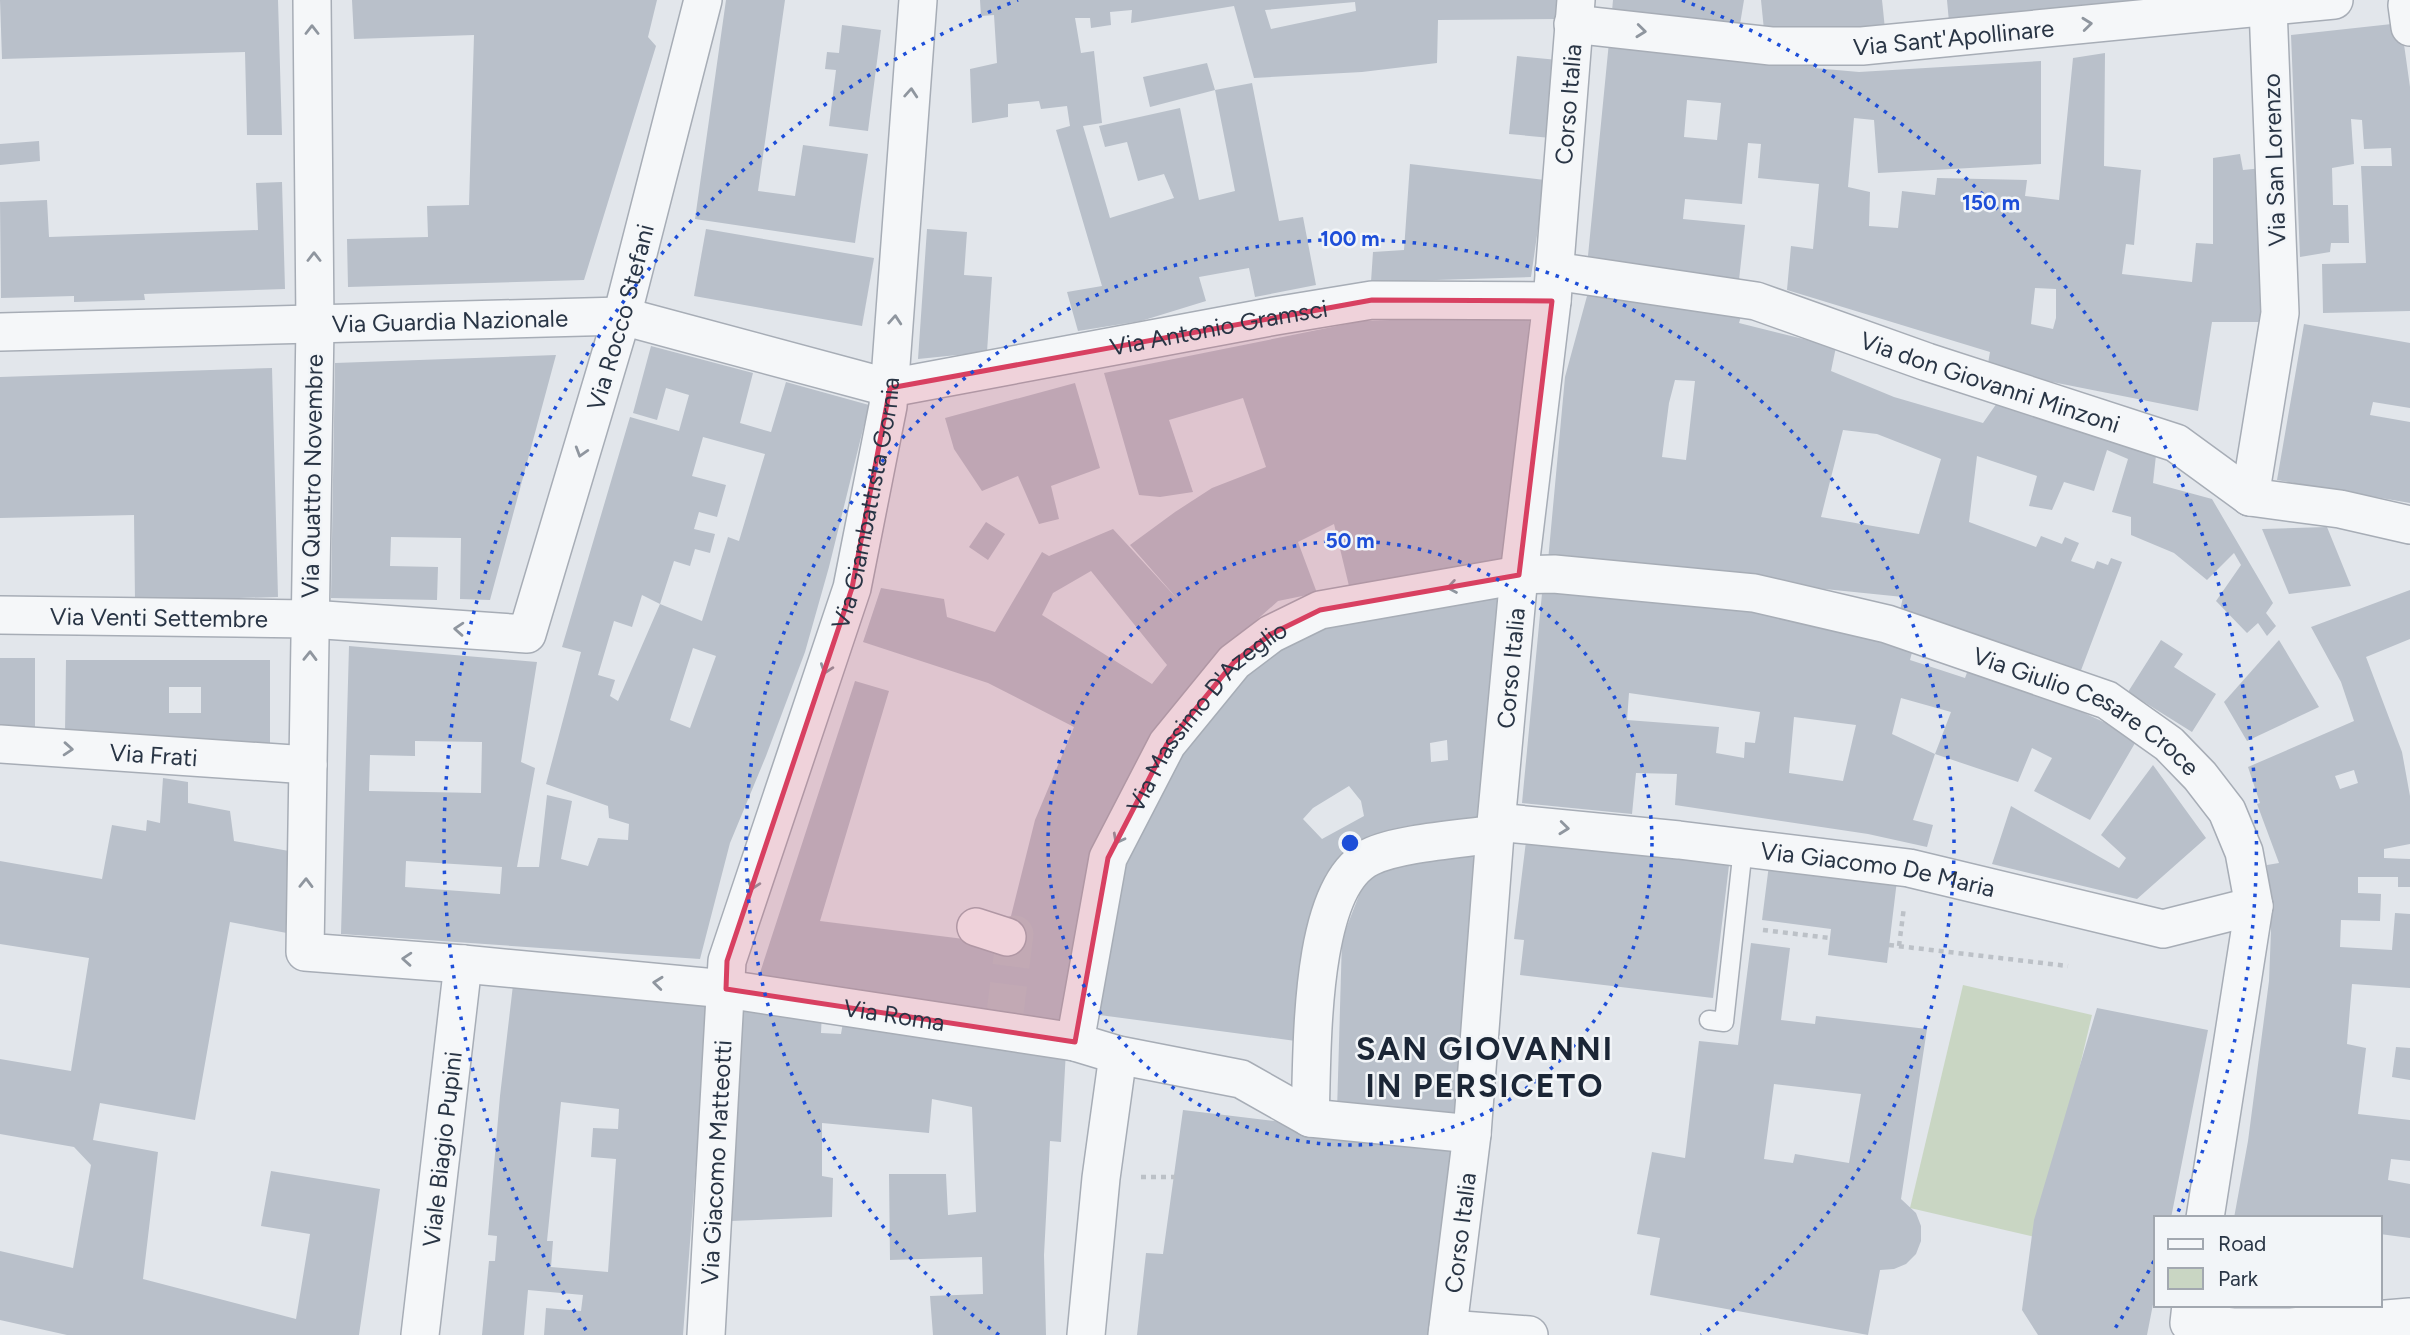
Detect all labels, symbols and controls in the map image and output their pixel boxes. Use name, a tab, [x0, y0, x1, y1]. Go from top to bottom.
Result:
street label: Via Sant'Apollinare	[1853, 13, 2055, 61]
one-way arrow	[2082, 17, 2093, 32]
one-way arrow	[304, 24, 320, 34]
one-way arrow	[1635, 24, 1647, 39]
street label: Corso Italia	[1548, 43, 1587, 166]
street label: Via San Lorenzo	[2256, 73, 2292, 247]
one-way arrow	[903, 88, 918, 99]
text: 150 m	[1962, 190, 2020, 215]
street label: Via Rocco Stefani	[580, 221, 660, 414]
text: 100 m	[1320, 226, 1380, 251]
one-way arrow	[306, 251, 322, 262]
street label: Via Antonio Gramsci	[1107, 293, 1330, 361]
street label: Via Guardia Nazionale	[331, 303, 568, 338]
one-way arrow	[887, 315, 902, 326]
street label: Via don Giovanni Minzoni	[1856, 325, 2124, 438]
street label: Via Quattro Novembre	[295, 354, 329, 598]
street label: Via Giambattista Gornia	[825, 376, 905, 633]
one-way arrow	[575, 446, 590, 458]
text: 50 m	[1325, 528, 1375, 553]
one-way arrow	[1446, 579, 1458, 594]
street label: Via Venti Settembre	[50, 601, 268, 633]
street label: Corso Italia	[1490, 606, 1530, 730]
street label: Via Massimo D'Azeglio	[1120, 614, 1291, 817]
one-way arrow	[453, 622, 464, 637]
street label: Via Giulio Cesare Croce	[1969, 640, 2206, 781]
one-way arrow	[302, 650, 317, 661]
one-way arrow	[820, 663, 834, 675]
street label: Via Frati	[109, 737, 199, 772]
one-way arrow	[63, 741, 74, 756]
one-way arrow	[1559, 820, 1570, 835]
centre of rings	[1338, 831, 1362, 855]
one-way arrow	[1113, 832, 1126, 844]
street label: Via Giacomo De Maria	[1759, 836, 1998, 903]
one-way arrow	[298, 878, 314, 888]
one-way arrow	[747, 878, 761, 891]
one-way arrow	[401, 952, 412, 967]
one-way arrow	[652, 976, 663, 991]
street label: Via Roma	[842, 993, 947, 1037]
district label: SAN GIOVANNI IN PERSICETO	[1356, 1030, 1614, 1105]
street label: Via Giacomo Matteotti	[694, 1039, 737, 1285]
street label: Viale Biagio Pupini	[416, 1050, 467, 1249]
street label: Corso Italia	[1438, 1171, 1482, 1295]
legend	[2154, 1216, 2382, 1307]
text: Road	[2218, 1231, 2266, 1256]
text: Park	[2218, 1266, 2259, 1291]

